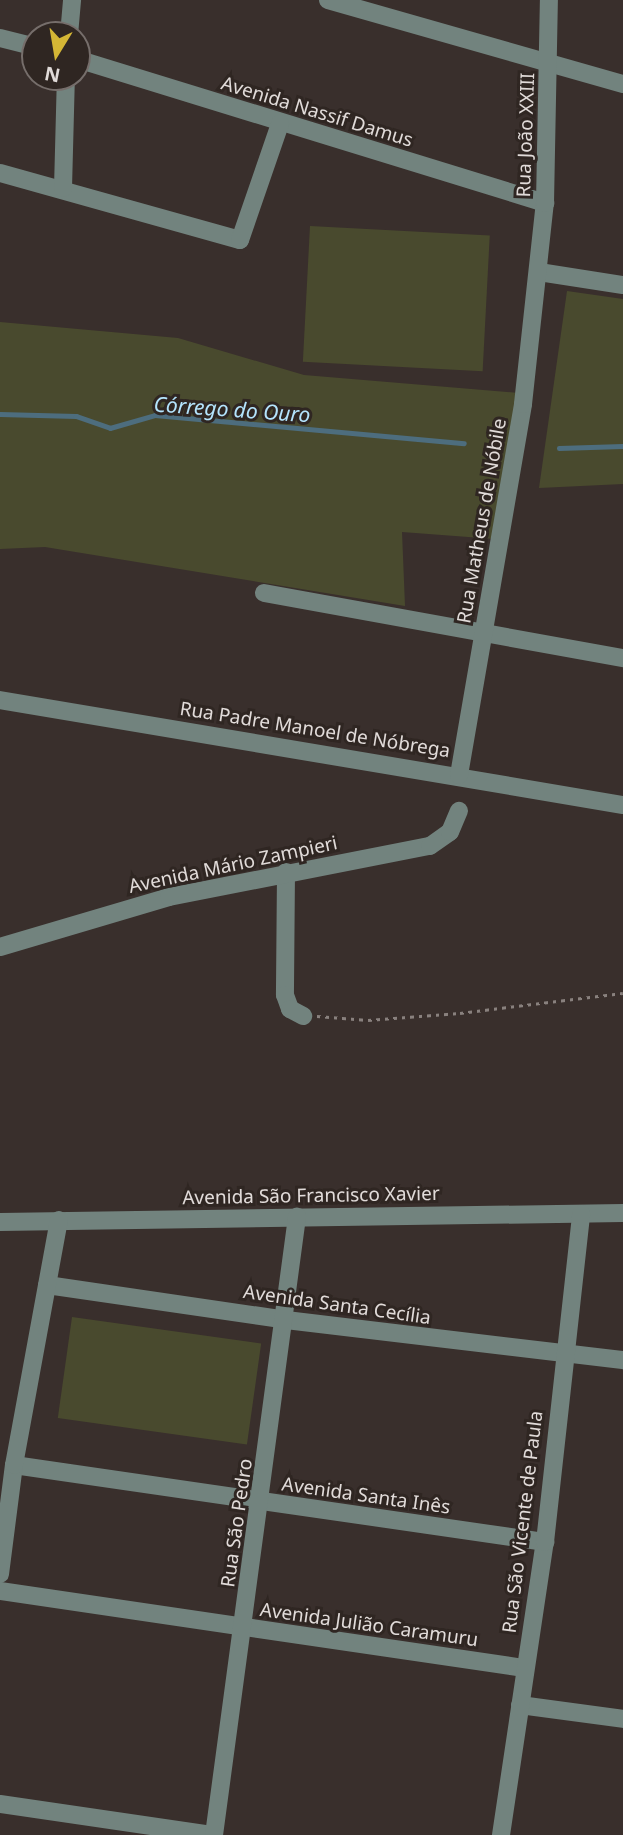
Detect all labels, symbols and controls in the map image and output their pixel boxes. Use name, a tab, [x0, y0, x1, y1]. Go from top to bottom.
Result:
north arrow	[21, 21, 91, 91]
text: N	[42, 60, 62, 89]
street label: Avenida Nassif Damus	[218, 72, 416, 152]
street label: Rua João XXIII	[512, 72, 540, 198]
water label: Córrego do Ouro	[153, 391, 311, 427]
street label: Rua Matheus de Nóbile	[453, 417, 511, 625]
street label: Rua Padre Manoel de Nóbrega	[178, 697, 452, 763]
street label: Avenida Mário Zampieri	[127, 832, 339, 898]
street label: Avenida São Francisco Xavier	[182, 1182, 440, 1210]
street label: Avenida Santa Cecília	[242, 1281, 432, 1329]
street label: Rua São Vicente de Paula	[498, 1410, 548, 1634]
street label: Rua São Pedro	[217, 1457, 257, 1589]
street label: Avenida Santa Inês	[280, 1473, 452, 1519]
street label: Avenida Julião Caramuru	[258, 1598, 480, 1652]

